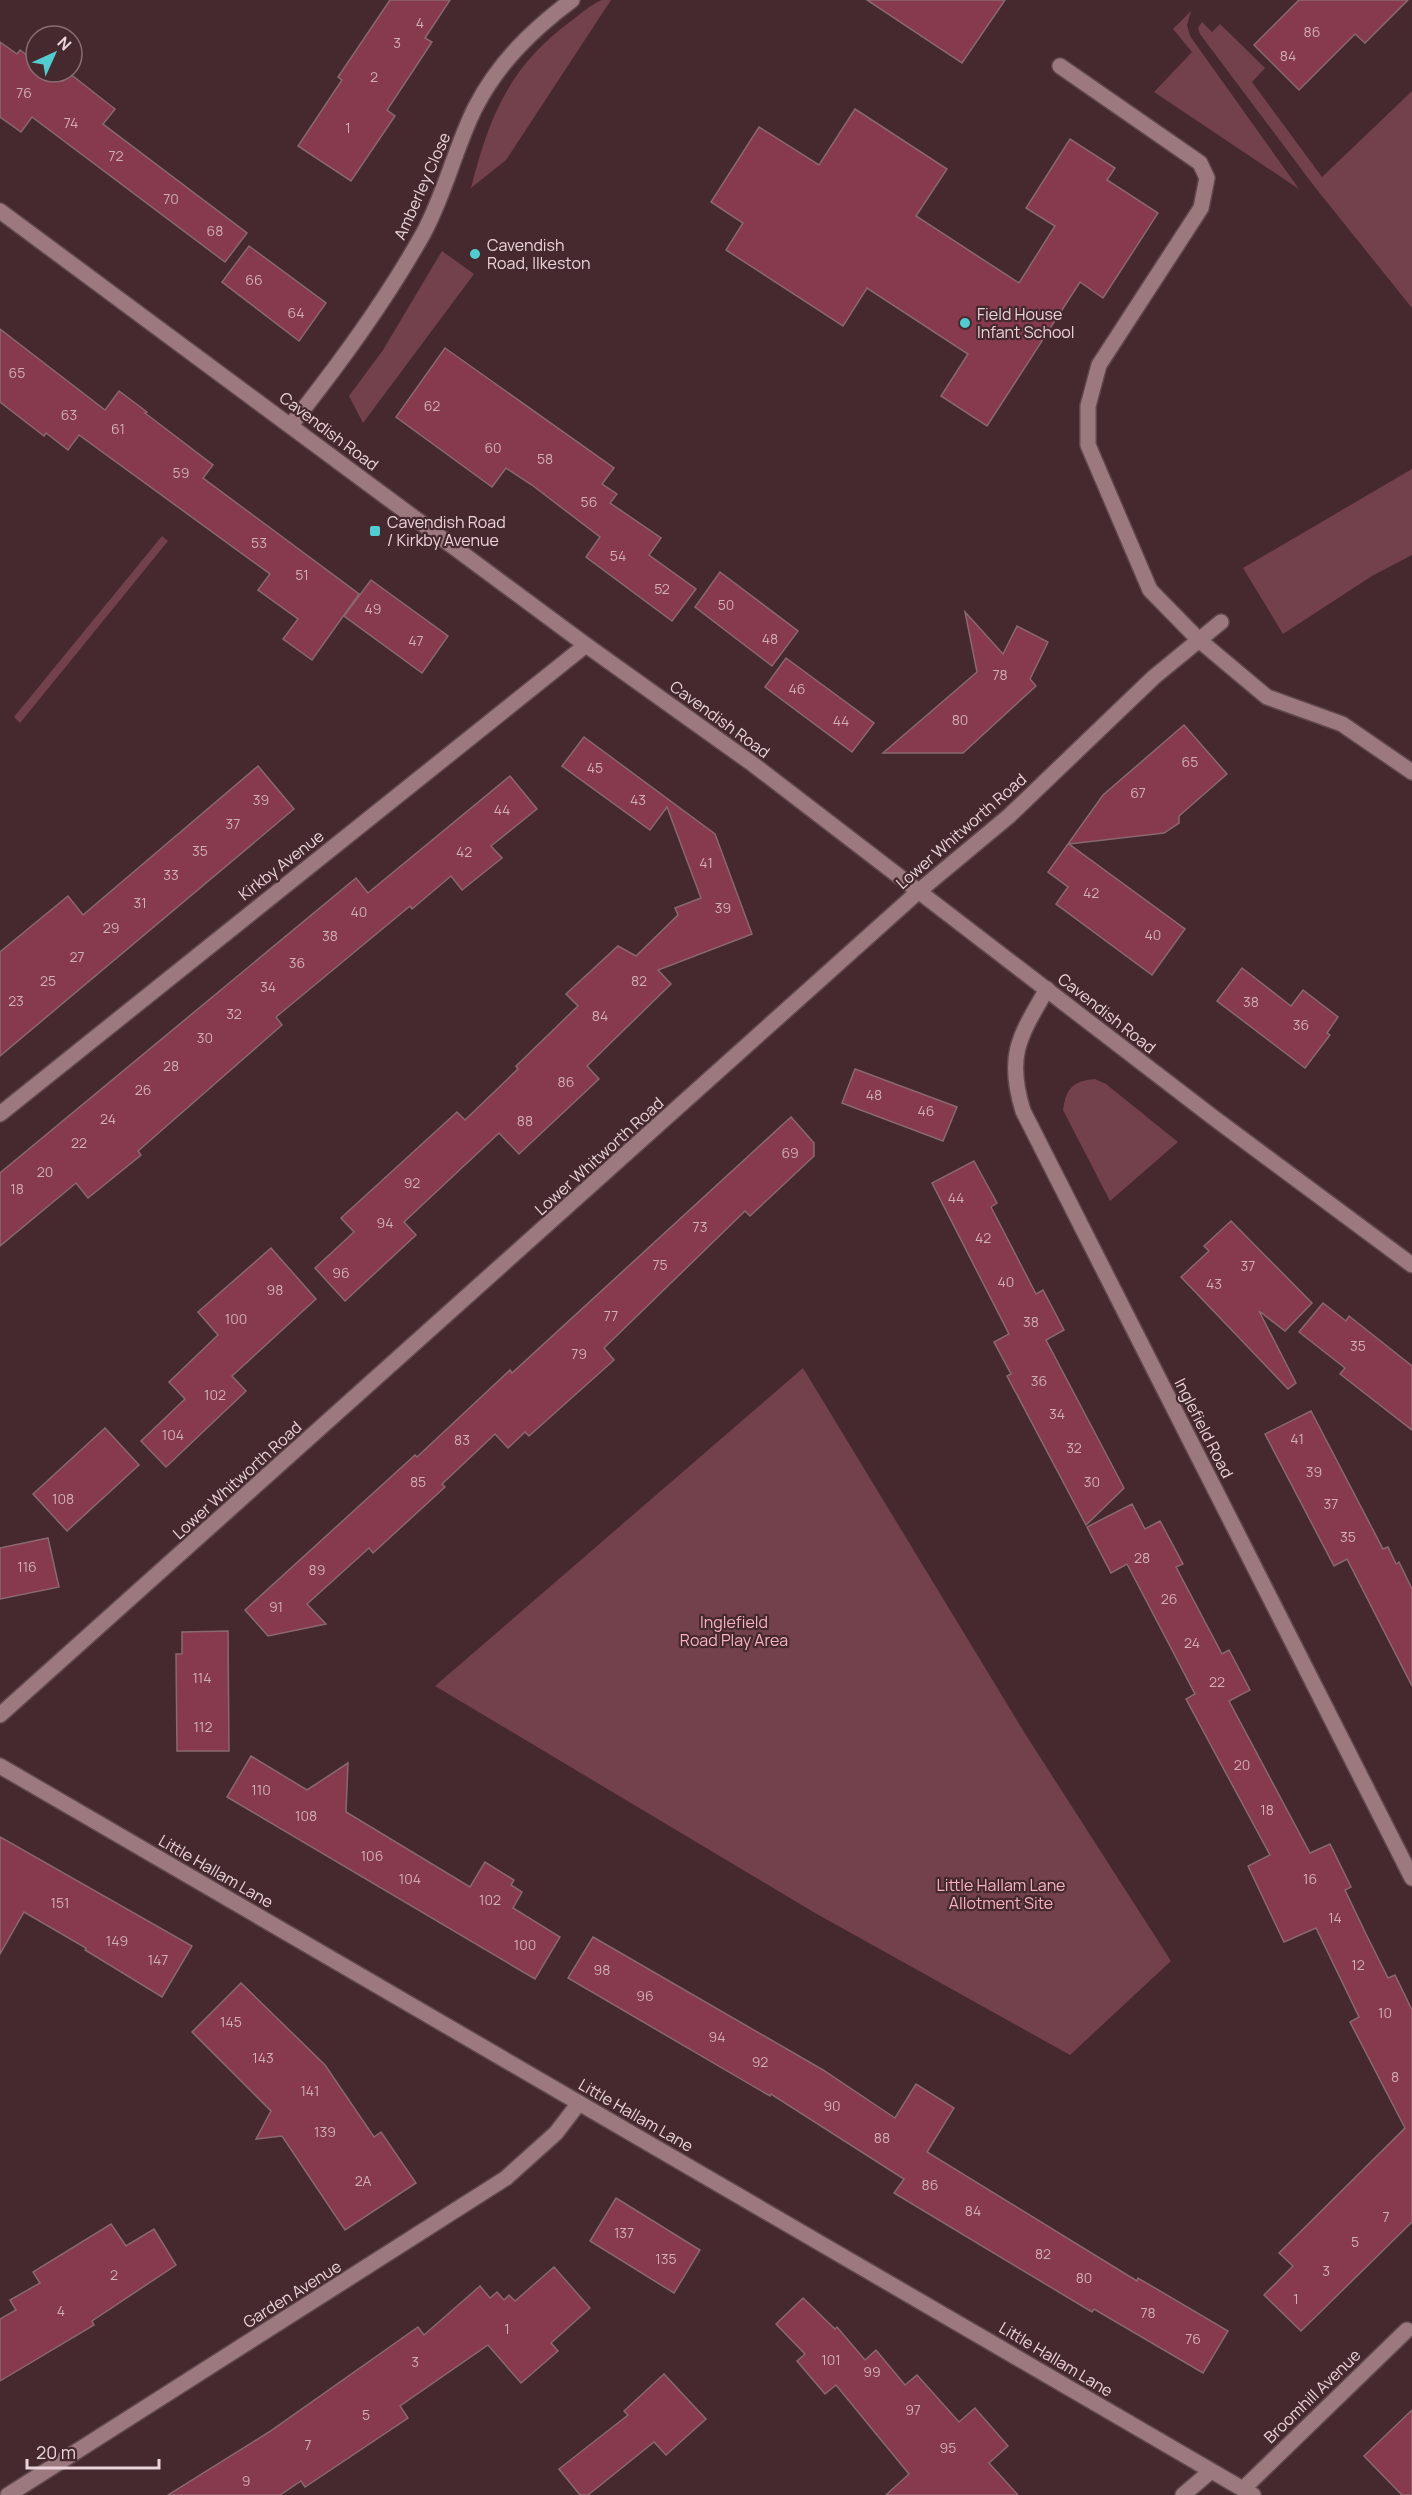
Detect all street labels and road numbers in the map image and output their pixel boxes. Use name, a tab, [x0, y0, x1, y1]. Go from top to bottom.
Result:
street label: Amberley Close	[389, 129, 455, 243]
street label: Cavendish Road	[275, 387, 383, 475]
street label: Cavendish Road	[666, 675, 774, 763]
street label: Lower Whitworth Road	[891, 768, 1031, 894]
street label: Kirkby Avenue	[234, 825, 328, 905]
street label: Cavendish Road	[1053, 968, 1161, 1058]
street label: Lower Whitworth Road	[530, 1092, 668, 1220]
street label: Inglefield Road	[1169, 1374, 1239, 1482]
street label: Lower Whitworth Road	[168, 1416, 306, 1544]
street label: Little Hallam Lane	[155, 1829, 277, 1913]
street label: Little Hallam Lane	[575, 2073, 697, 2157]
street label: Garden Avenue	[239, 2255, 345, 2333]
street label: Little Hallam Lane	[995, 2316, 1117, 2402]
street label: Broomhill Avenue	[1259, 2344, 1365, 2448]

